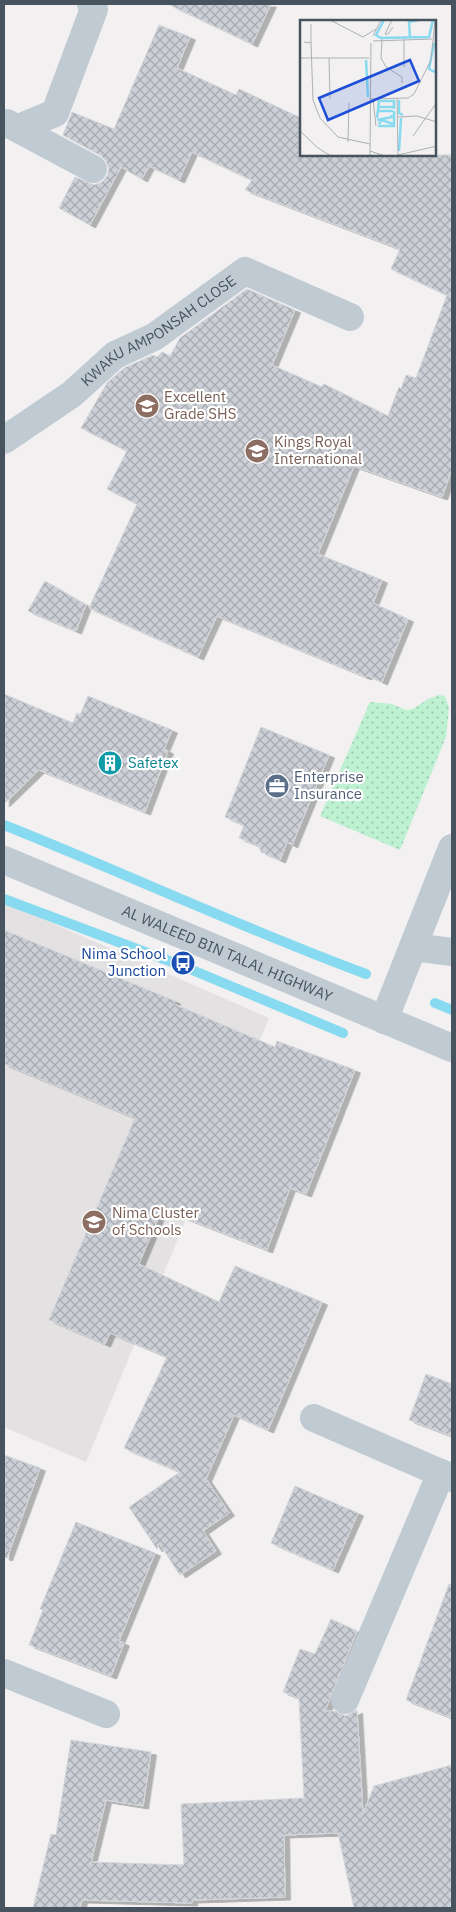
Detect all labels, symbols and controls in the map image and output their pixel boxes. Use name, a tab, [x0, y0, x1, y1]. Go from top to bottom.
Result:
inset map	[300, 20, 436, 156]
street label: KWAKU AMPONSAH CLOSE	[77, 271, 240, 390]
place label: Excellent Grade SHS	[164, 387, 236, 423]
school or university icon: Excellent Grade SHS	[134, 393, 160, 419]
place label: Kings Royal International	[274, 432, 362, 468]
school or university icon: Kings Royal International	[244, 438, 270, 464]
building icon: Safetex	[97, 750, 123, 776]
place label: Safetex	[128, 753, 179, 772]
place label: Enterprise Insurance	[294, 767, 364, 803]
office icon: Enterprise Insurance	[264, 773, 290, 799]
street label: AL WALEED BIN TALAL HIGHWAY	[119, 901, 336, 1006]
place label: Nima School Junction	[81, 944, 166, 980]
bus stop icon: Nima School Junction	[170, 950, 196, 976]
place label: Nima Cluster of Schools	[112, 1203, 200, 1239]
school or university icon: Nima Cluster of Schools	[81, 1209, 107, 1235]

